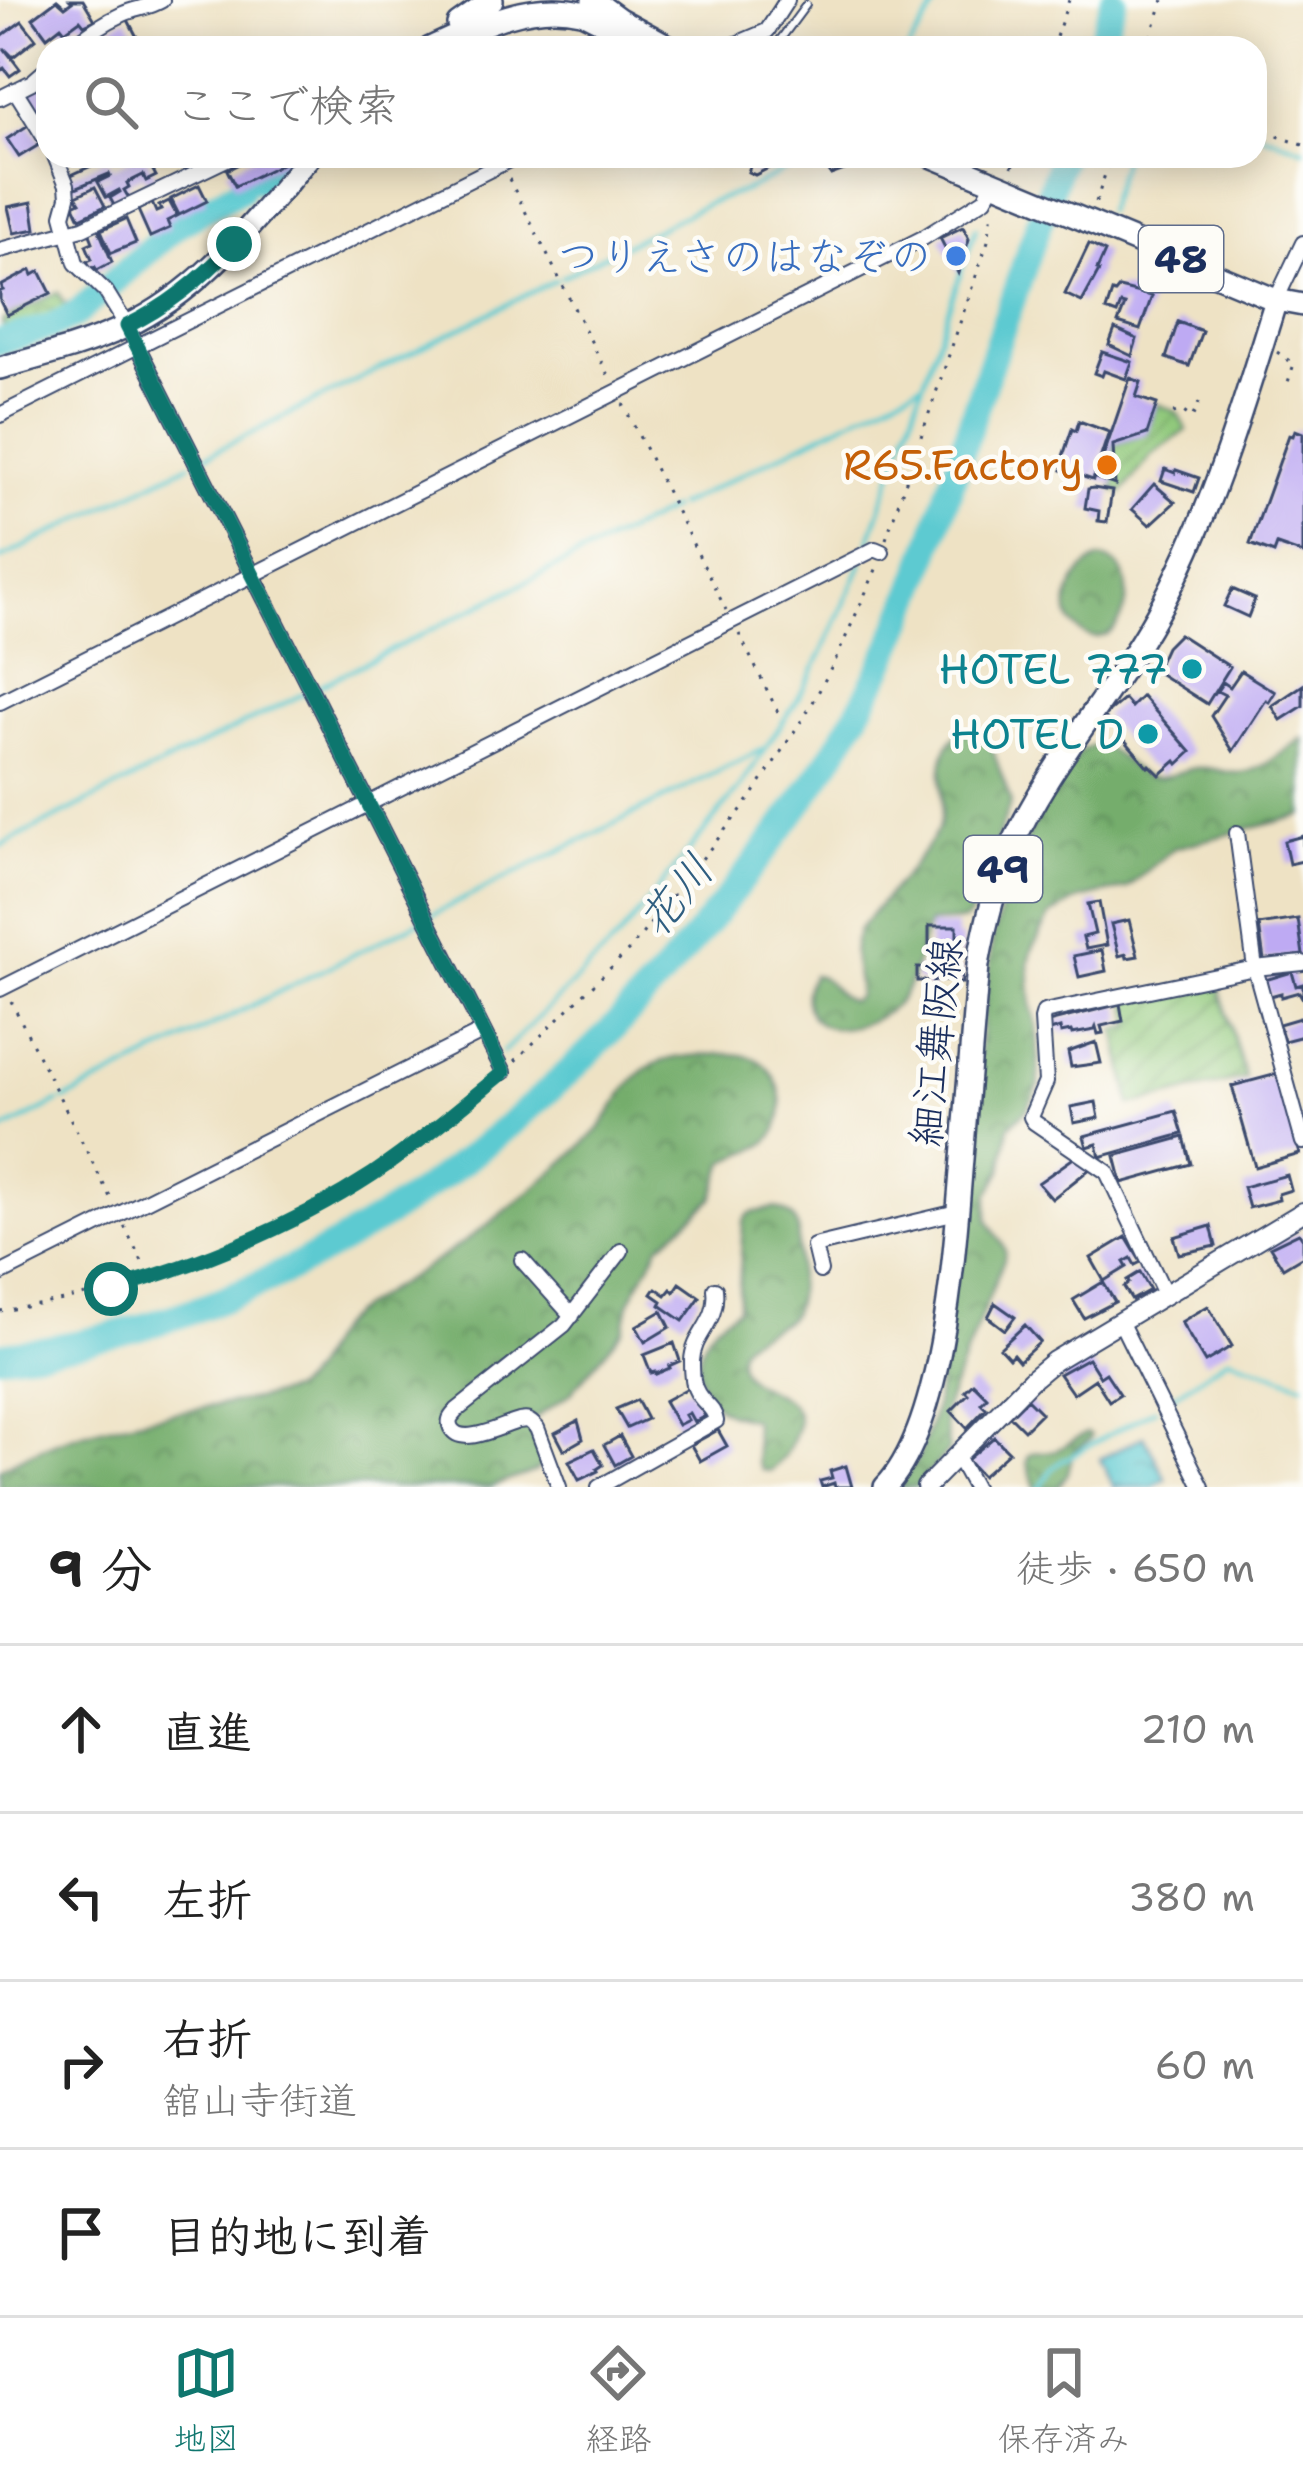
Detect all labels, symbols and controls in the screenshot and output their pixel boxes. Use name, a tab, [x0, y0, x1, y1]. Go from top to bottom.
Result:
search box	[36, 36, 1267, 168]
icon: search	[78, 69, 144, 135]
text: ここで検索	[174, 75, 399, 135]
route end	[207, 217, 261, 271]
road number: 48	[1139, 226, 1223, 292]
place label: つりえさのはなぞの	[557, 228, 932, 284]
marker: つりえさのはなぞの	[943, 243, 969, 269]
place label: R65.Factory	[843, 437, 1083, 493]
marker: R65.Factory	[1094, 452, 1120, 478]
place label: HOTEL 777	[939, 641, 1168, 697]
marker: HOTEL 777	[1179, 656, 1205, 682]
place label: HOTEL D	[950, 706, 1124, 762]
marker: HOTEL D	[1135, 721, 1161, 747]
road number: 49	[964, 836, 1042, 902]
water label: 花川	[623, 841, 727, 949]
street label: 細江舞阪線	[896, 935, 974, 1149]
route start	[84, 1262, 138, 1316]
text: 9 分	[48, 1535, 152, 1603]
text: 徒歩 · 650 m	[1016, 1542, 1255, 1594]
icon: ahead	[48, 1696, 114, 1762]
text: 直進	[162, 1702, 252, 1762]
text: 210 m	[1140, 1703, 1255, 1755]
icon: left	[48, 1864, 114, 1930]
text: 左折	[162, 1870, 252, 1930]
text: 380 m	[1128, 1871, 1255, 1923]
text: 右折	[162, 2009, 252, 2069]
icon: right	[48, 2032, 114, 2098]
text: 60 m	[1155, 2039, 1255, 2091]
text: 舘山寺街道	[162, 2074, 357, 2126]
icon: arrive	[48, 2200, 114, 2266]
text: 目的地に到着	[162, 2206, 432, 2266]
tab: 地図	[173, 2340, 239, 2461]
tab: 経路	[585, 2340, 651, 2461]
tab: 保存済み	[998, 2340, 1130, 2461]

